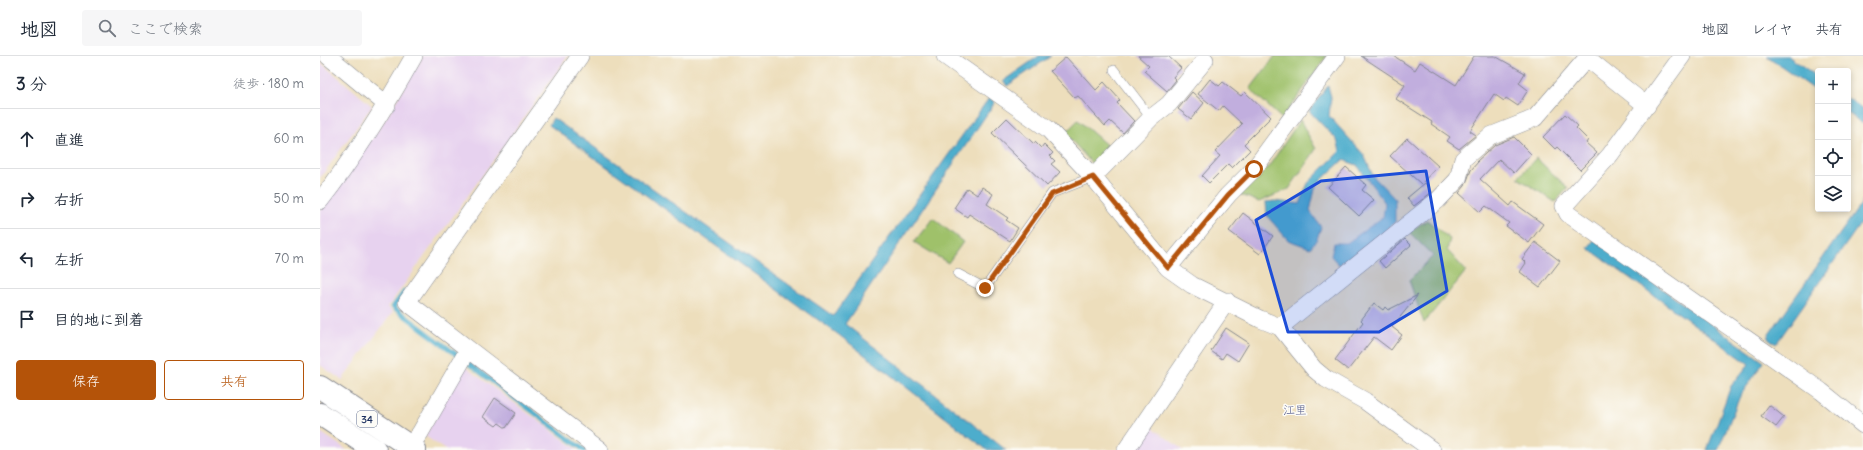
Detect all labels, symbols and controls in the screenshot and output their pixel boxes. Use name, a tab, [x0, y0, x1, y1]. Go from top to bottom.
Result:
search box	[82, 10, 362, 46]
text: 地図	[20, 17, 58, 41]
icon: search	[96, 17, 118, 39]
text: ここで検索	[128, 19, 203, 38]
text: 地図	[1702, 20, 1730, 38]
text: レイヤ	[1752, 20, 1793, 38]
text: 共有	[1815, 20, 1843, 38]
map controls	[1815, 68, 1851, 212]
button: +	[1815, 68, 1851, 104]
text: 3 分	[16, 73, 47, 95]
text: 徒歩 · 180 m	[233, 75, 304, 92]
button: −	[1815, 104, 1851, 140]
icon: ahead	[16, 128, 38, 150]
text: 直進	[54, 130, 84, 149]
text: 60 m	[273, 130, 304, 147]
button: locate	[1815, 140, 1851, 176]
route start	[1245, 160, 1263, 178]
button: layers	[1815, 176, 1851, 212]
icon: right	[16, 188, 38, 210]
text: 右折	[54, 190, 84, 209]
text: 50 m	[273, 190, 304, 207]
icon: left	[16, 248, 38, 270]
text: 左折	[54, 250, 84, 269]
text: 70 m	[275, 250, 304, 267]
route end	[976, 279, 994, 297]
icon: arrive	[16, 308, 38, 330]
text: 目的地に到着	[54, 310, 144, 329]
button: 保存	[16, 360, 156, 400]
button: 共有	[164, 360, 304, 400]
district label: 江里	[1283, 402, 1307, 417]
road number: 34	[357, 411, 377, 427]

